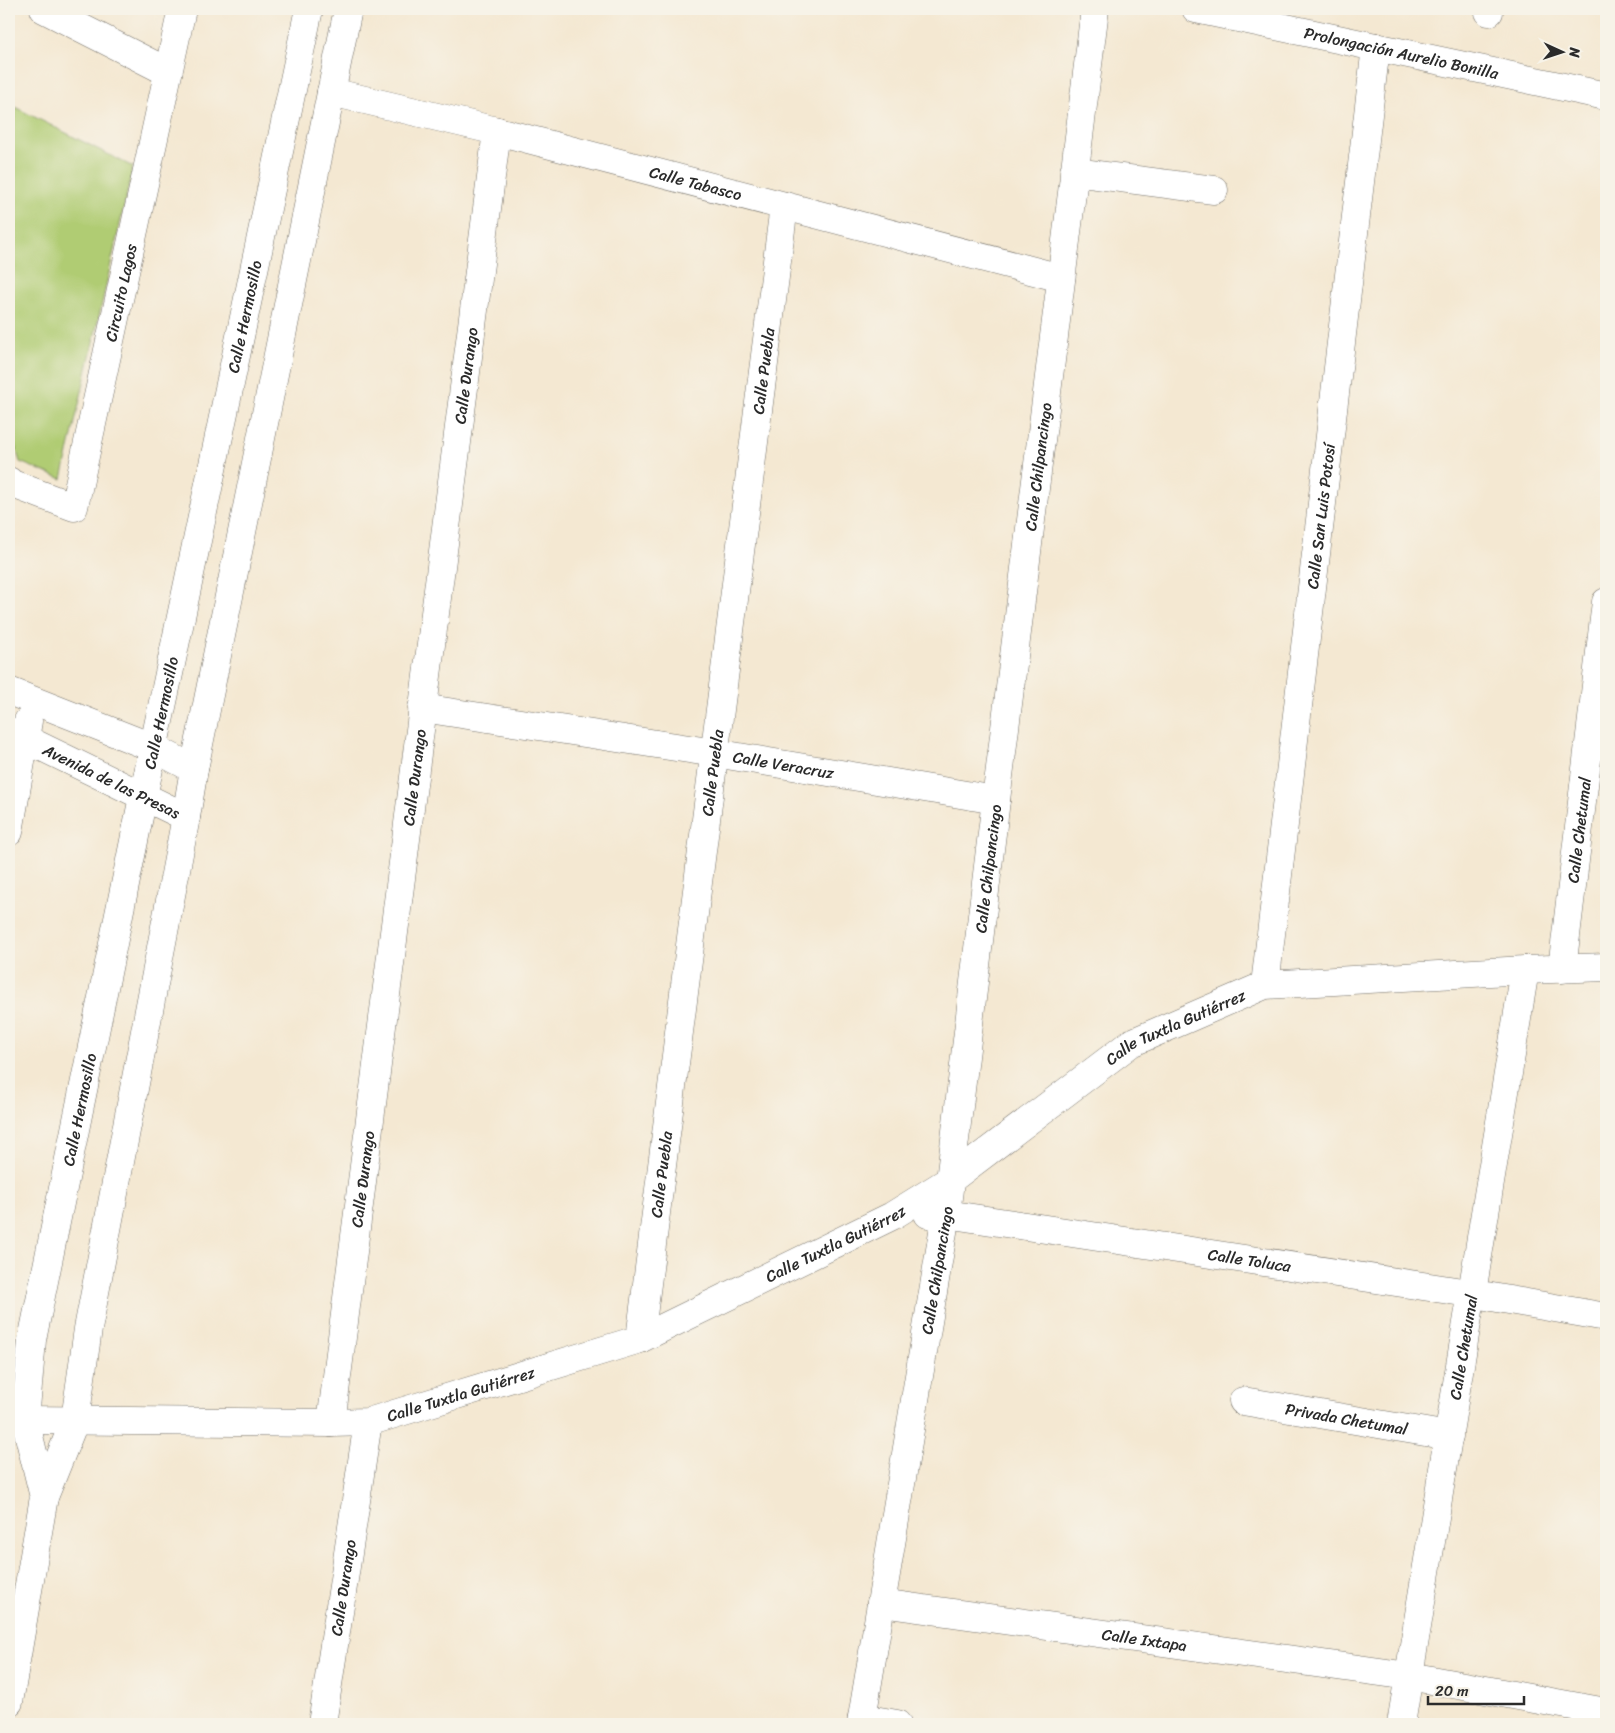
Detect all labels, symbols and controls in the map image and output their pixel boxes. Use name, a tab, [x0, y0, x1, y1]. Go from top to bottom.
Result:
street label: Prolongación Aurelio Bonilla	[1301, 18, 1502, 88]
north arrow	[1538, 28, 1588, 78]
text: N	[1562, 46, 1587, 58]
street label: Calle Tabasco	[646, 157, 745, 209]
street label: Circuito Lagos	[96, 240, 145, 344]
street label: Calle Hermosillo	[218, 257, 270, 375]
street label: Calle Puebla	[743, 325, 783, 416]
street label: Calle Durango	[445, 326, 486, 426]
street label: Calle Chilpancingo	[1015, 401, 1060, 533]
street label: Calle San Luis Potosí	[1297, 439, 1344, 591]
street label: Calle Hermosillo	[135, 654, 187, 772]
street label: Calle Durango	[393, 727, 435, 827]
street label: Calle Puebla	[692, 727, 732, 818]
street label: Avenida de las Presas	[37, 735, 186, 827]
street label: Calle Veracruz	[731, 742, 837, 787]
street label: Calle Chetumal	[1558, 775, 1599, 884]
street label: Calle Chilpancingo	[966, 803, 1010, 934]
street label: Calle Tuxtla Gutiérrez	[1098, 980, 1251, 1073]
street label: Calle Hermosillo	[53, 1050, 105, 1168]
street label: Calle Puebla	[641, 1128, 681, 1219]
street label: Calle Durango	[342, 1129, 383, 1229]
street label: Calle Tuxtla Gutiérrez	[760, 1196, 912, 1290]
street label: Calle Chilpancingo	[912, 1205, 961, 1336]
street label: Calle Toluca	[1206, 1239, 1294, 1281]
street label: Calle Chetumal	[1440, 1292, 1486, 1402]
street label: Calle Tuxtla Gutiérrez	[383, 1357, 539, 1430]
street label: Privada Chetumal	[1283, 1394, 1410, 1443]
street label: Calle Durango	[321, 1537, 364, 1638]
street label: Calle Ixtapa	[1100, 1619, 1189, 1660]
scale bar	[1428, 1673, 1524, 1705]
text: 20 m	[1435, 1678, 1469, 1704]

